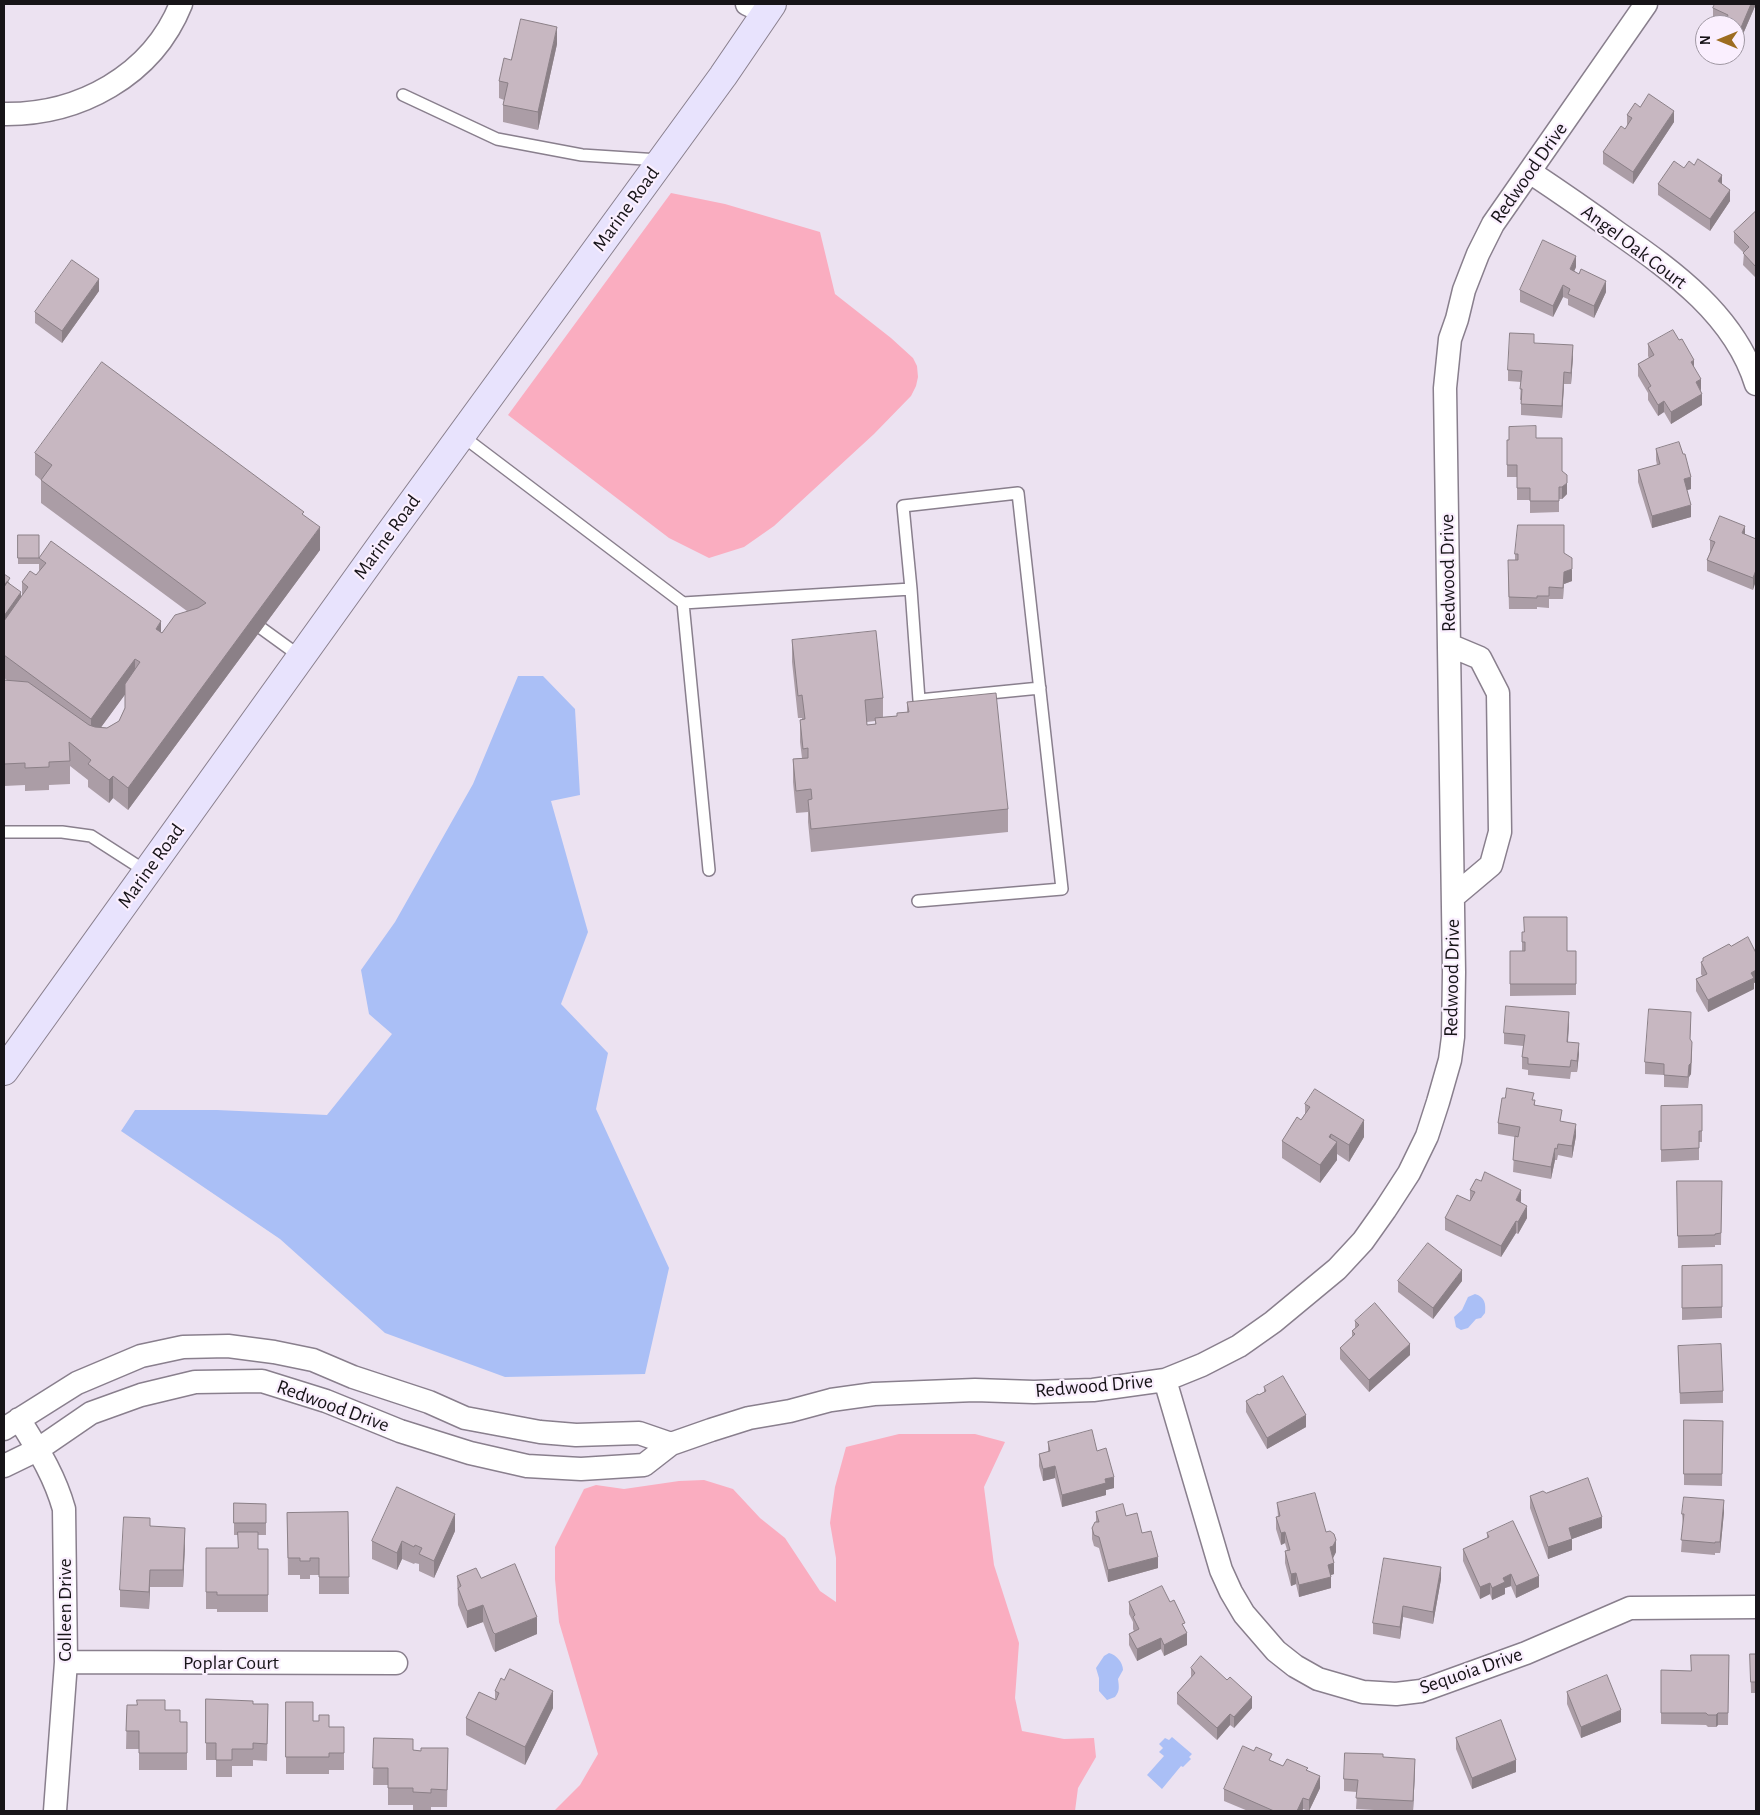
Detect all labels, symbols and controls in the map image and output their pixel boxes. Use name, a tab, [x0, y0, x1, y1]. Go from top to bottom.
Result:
north arrow	[1695, 15, 1745, 65]
text: N	[1699, 35, 1713, 45]
street label: Redwood Drive	[1485, 118, 1573, 228]
street label: Marine Road	[587, 162, 665, 256]
street label: Angel Oak Court	[1577, 200, 1691, 294]
street label: Marine Road	[348, 490, 426, 584]
street label: Redwood Drive	[1435, 514, 1461, 632]
street label: Marine Road	[112, 819, 190, 913]
street label: Redwood Drive	[1439, 919, 1465, 1037]
street label: Redwood Drive	[1034, 1369, 1154, 1403]
street label: Redwood Drive	[273, 1375, 393, 1437]
street label: Colleen Drive	[53, 1558, 77, 1662]
street label: Sequoia Drive	[1416, 1642, 1526, 1700]
street label: Poplar Court	[183, 1651, 279, 1675]

